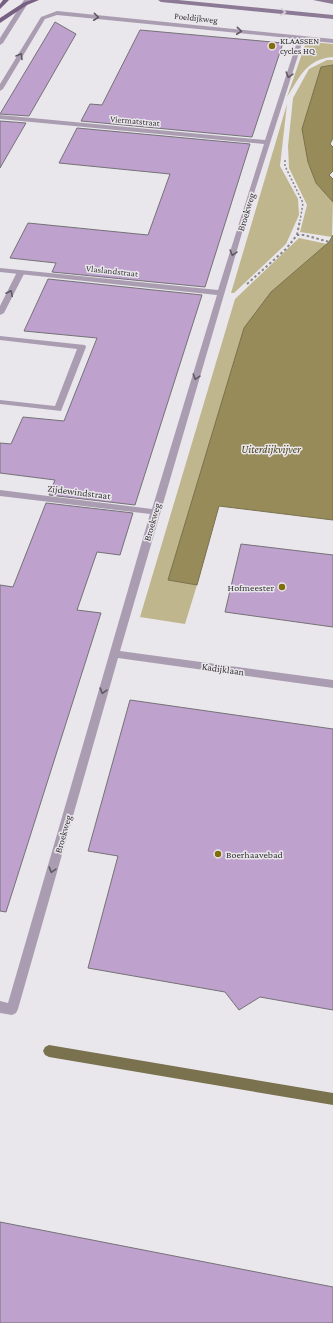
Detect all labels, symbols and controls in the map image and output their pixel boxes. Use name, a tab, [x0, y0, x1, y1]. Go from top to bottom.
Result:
one-way arrow	[280, 8, 286, 17]
street label: Poeldijkweg	[174, 11, 219, 26]
one-way arrow	[93, 12, 99, 21]
one-way arrow	[236, 27, 242, 36]
place label: KLAASSEN cycles HQ	[280, 36, 319, 56]
marker: KLAASSEN cycles HQ	[267, 41, 277, 51]
one-way arrow	[16, 53, 23, 60]
one-way arrow	[285, 71, 294, 78]
street label: Viermatstraat	[110, 114, 161, 128]
street label: Broekweg	[235, 191, 257, 232]
one-way arrow	[229, 249, 238, 256]
street label: Vlaslandstraat	[86, 263, 139, 279]
one-way arrow	[5, 289, 13, 297]
one-way arrow	[192, 373, 201, 380]
water label: Uiterdijkvijver	[241, 443, 302, 456]
street label: Zijdewindstraat	[47, 483, 112, 502]
street label: Broekweg	[141, 501, 163, 542]
place label: Hofmeester	[228, 582, 274, 593]
marker: Hofmeester	[277, 582, 287, 592]
street label: Kadijklaan	[201, 661, 246, 678]
one-way arrow	[99, 688, 108, 695]
street label: Broekweg	[52, 813, 74, 854]
marker: Boerhaavebad	[213, 849, 223, 859]
place label: Boerhaavebad	[226, 849, 284, 860]
one-way arrow	[48, 867, 57, 874]

